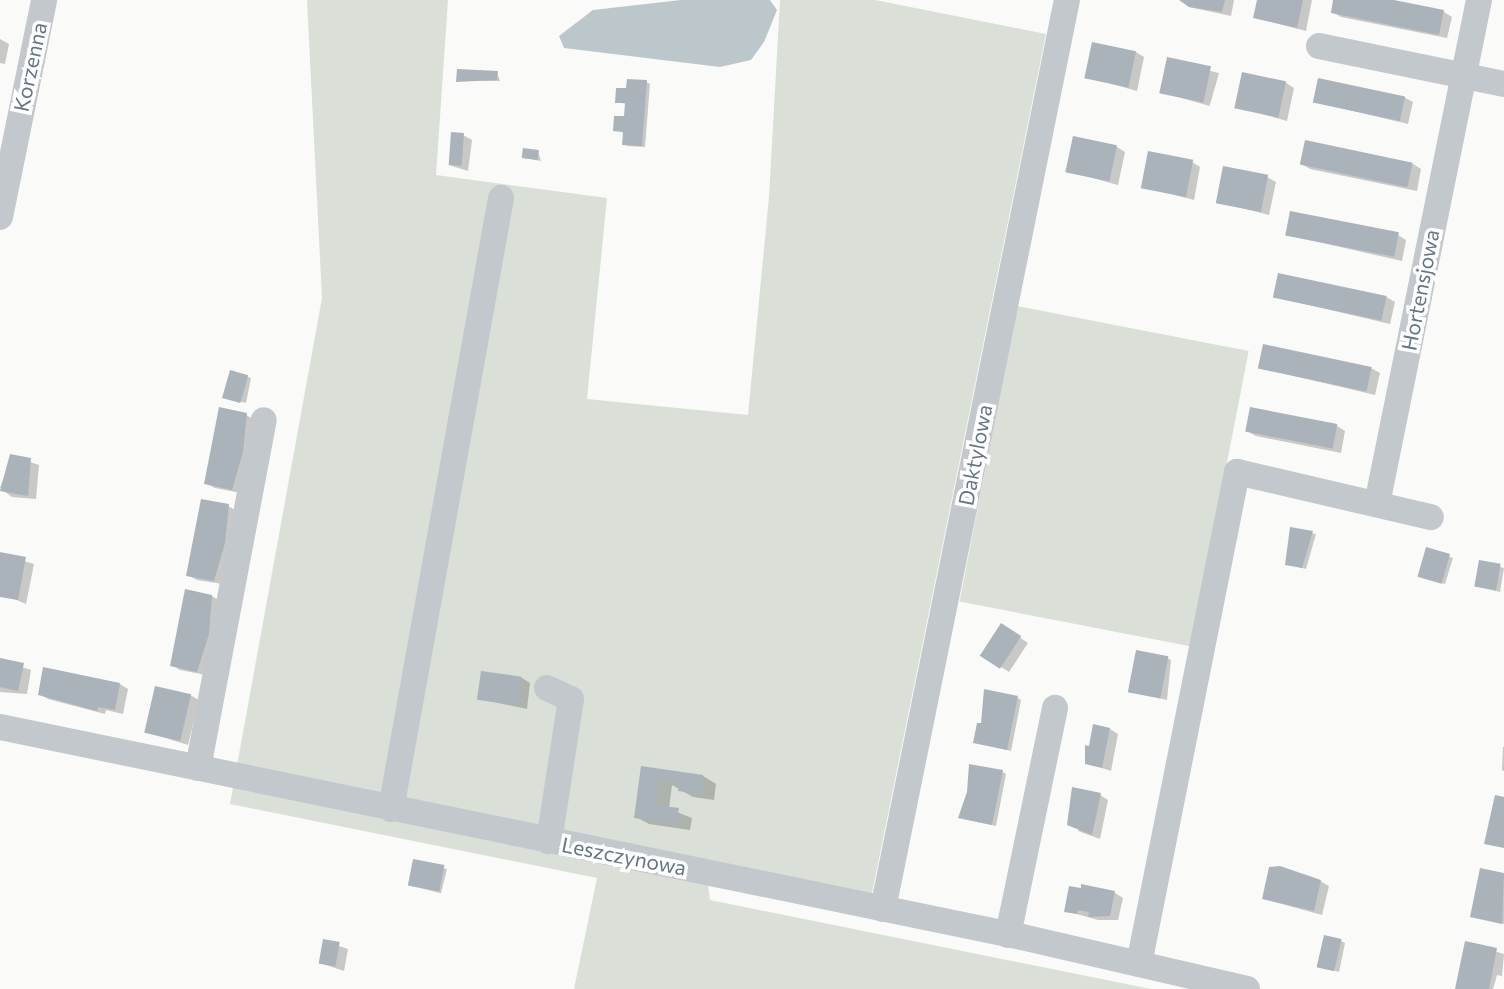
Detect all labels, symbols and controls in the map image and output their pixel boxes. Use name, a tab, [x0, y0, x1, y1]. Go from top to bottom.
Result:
street label: Korzenna	[8, 20, 52, 114]
street label: Hortensjowa	[1396, 227, 1444, 353]
street label: Daktylowa	[953, 402, 997, 508]
street label: Leszczynowa	[559, 832, 689, 880]

